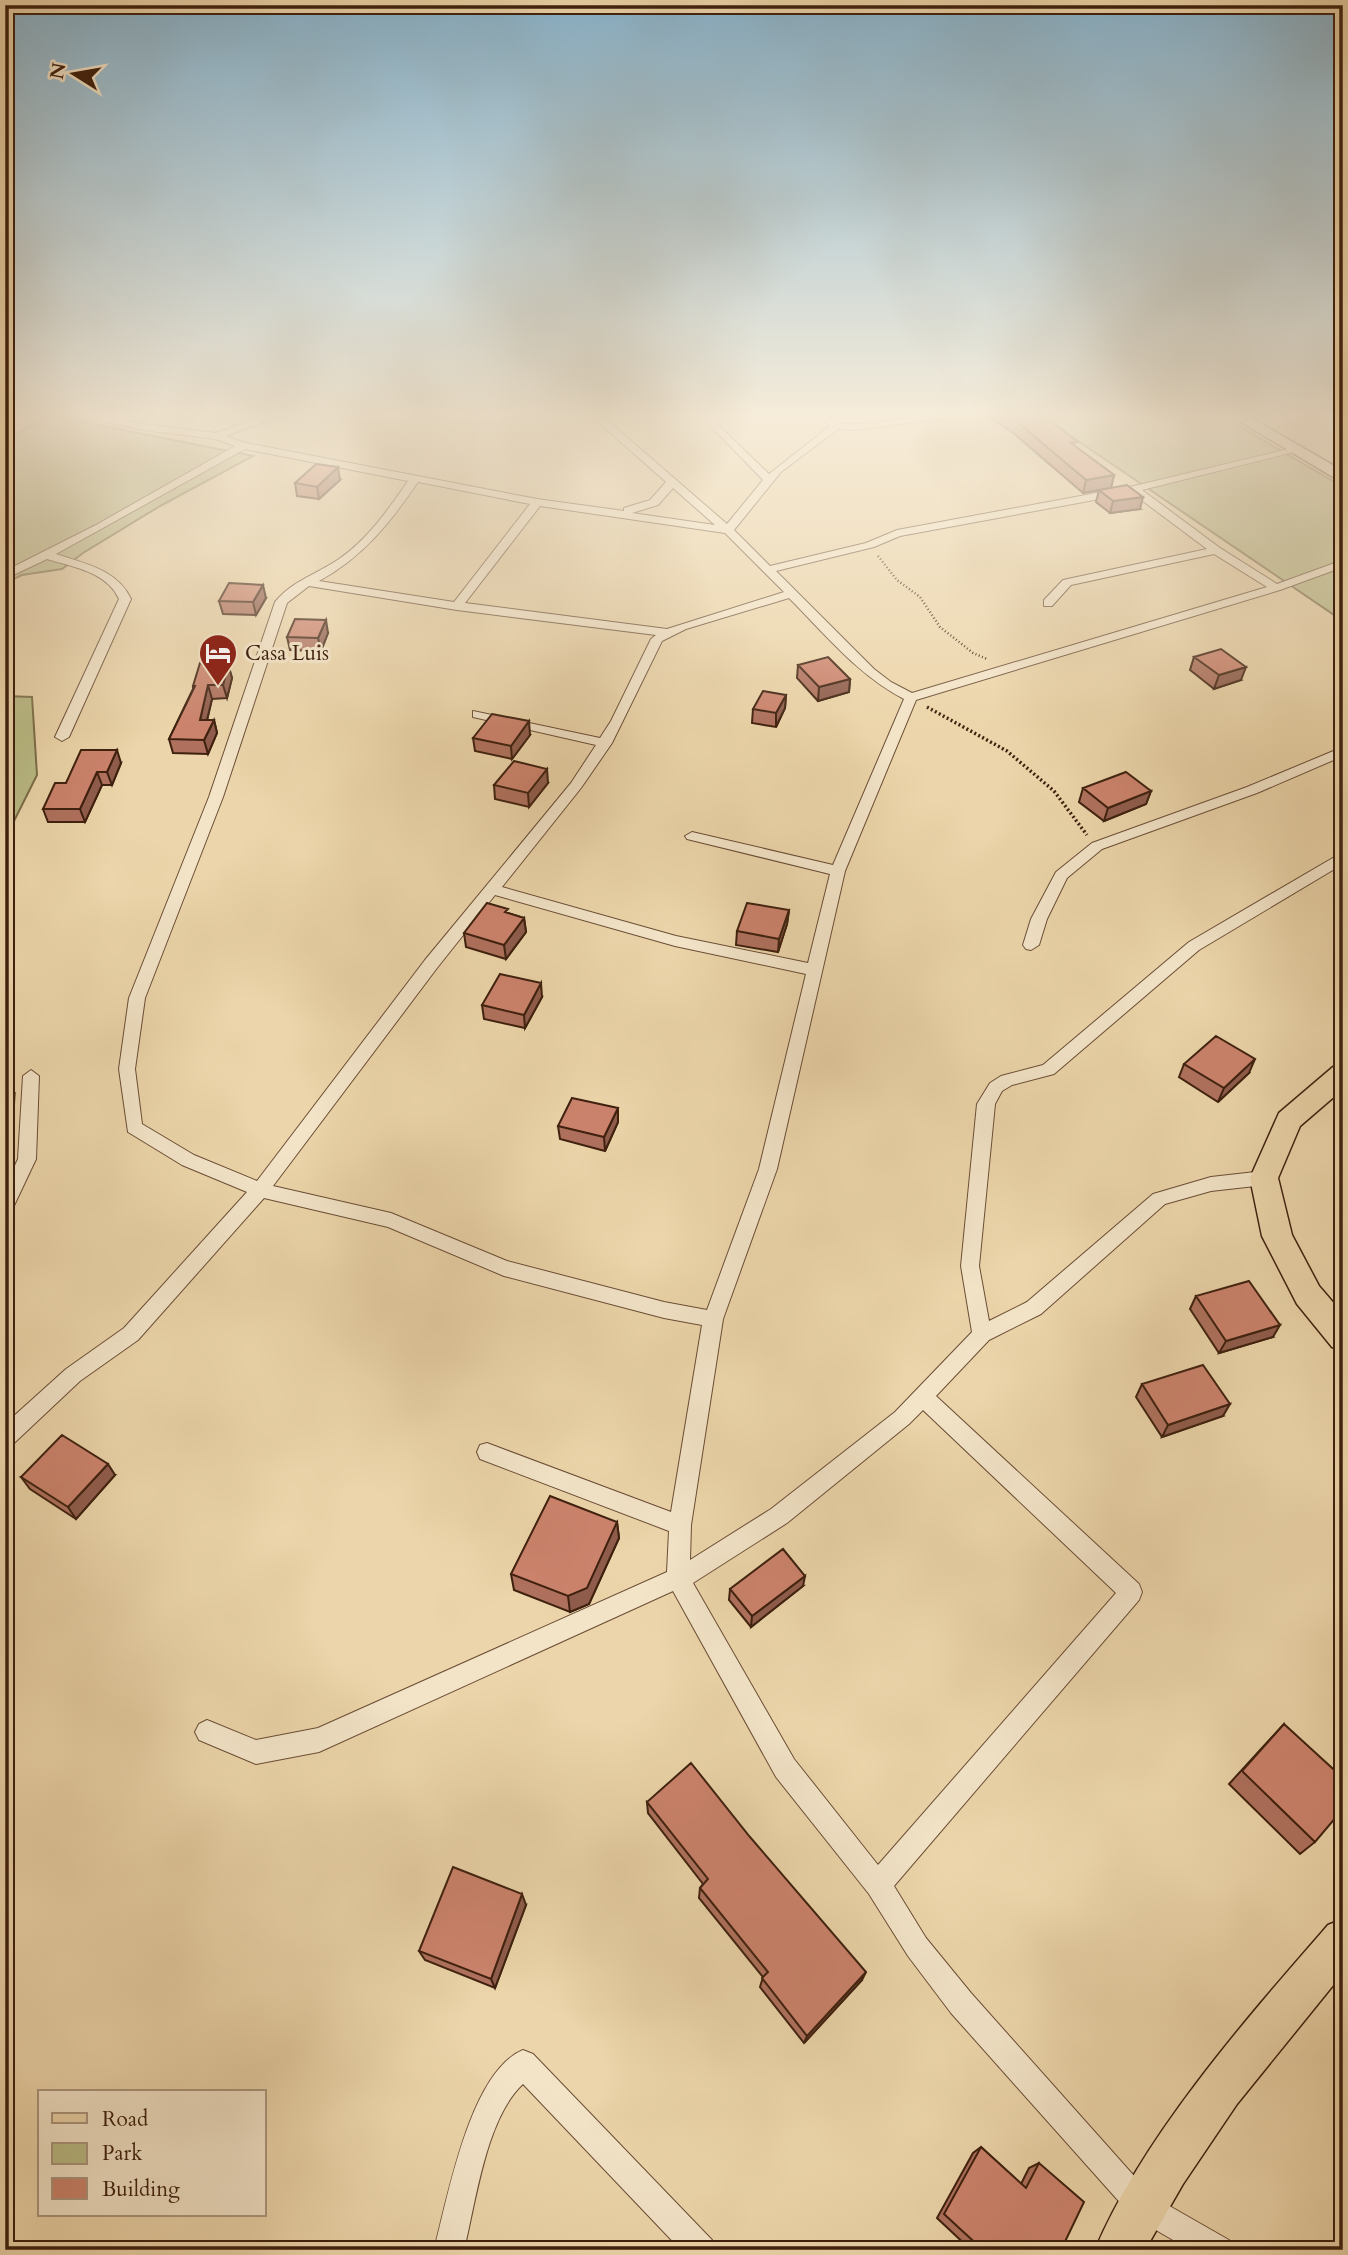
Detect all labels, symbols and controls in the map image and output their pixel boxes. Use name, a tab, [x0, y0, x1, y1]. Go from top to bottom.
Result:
north arrow	[38, 38, 108, 108]
text: N	[44, 60, 73, 82]
hotel icon: Casa Luis	[197, 632, 239, 687]
place label: Casa Luis	[245, 639, 329, 668]
legend	[38, 2090, 266, 2216]
text: Road	[102, 2105, 148, 2134]
text: Park	[102, 2139, 143, 2168]
text: Building	[102, 2175, 180, 2204]

